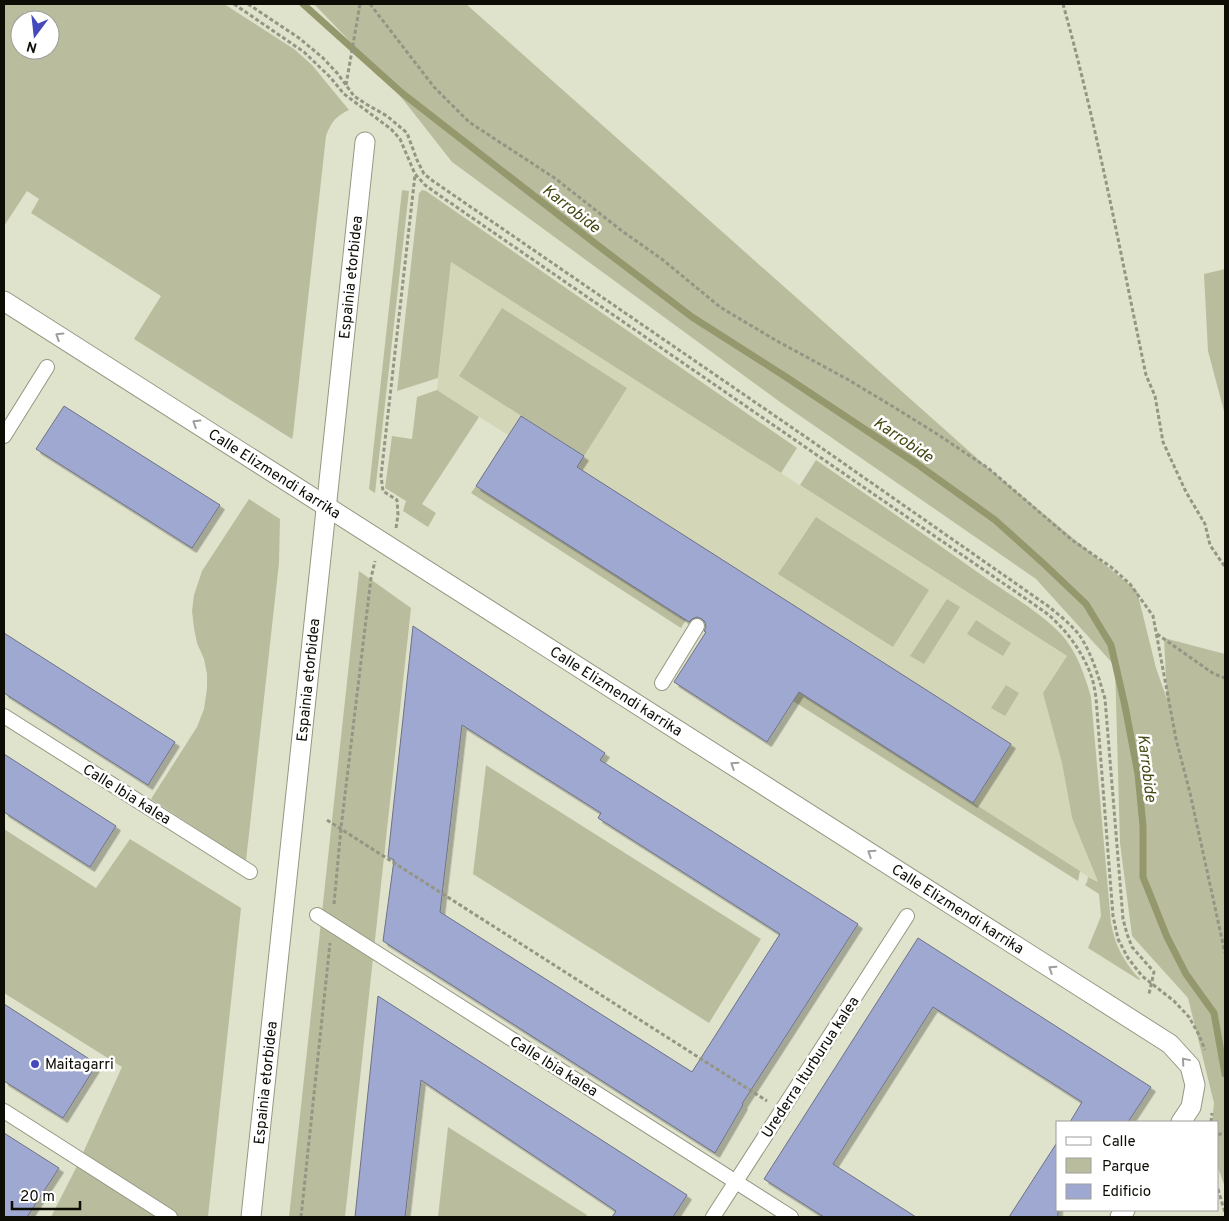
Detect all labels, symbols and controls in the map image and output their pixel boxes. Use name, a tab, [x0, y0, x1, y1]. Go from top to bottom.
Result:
north arrow	[10, 10, 60, 60]
text: N	[25, 37, 39, 56]
water label: Karrobide	[538, 181, 604, 239]
street label: Espainia etorbidea	[336, 215, 368, 340]
one-way arrow	[56, 333, 65, 342]
water label: Karrobide	[869, 413, 937, 468]
one-way arrow	[193, 420, 202, 429]
street label: Calle Elizmendi karrika	[204, 425, 344, 524]
street label: Espainia etorbidea	[293, 618, 325, 743]
street label: Calle Elizmendi karrika	[546, 643, 685, 742]
water label: Karrobide	[1132, 733, 1160, 804]
street label: Calle Ibia kalea	[79, 761, 174, 830]
one-way arrow	[730, 762, 739, 772]
one-way arrow	[867, 850, 876, 859]
street label: Calle Elizmendi karrika	[887, 861, 1027, 959]
one-way arrow	[1048, 965, 1057, 975]
street label: Urederra Iturburua kalea	[758, 993, 864, 1142]
street label: Espainia etorbidea	[251, 1020, 283, 1146]
street label: Calle Ibia kalea	[506, 1033, 601, 1102]
place label: Maitagarri	[45, 1056, 114, 1075]
one-way arrow	[1181, 1057, 1190, 1066]
marker: Maitagarri	[29, 1058, 41, 1070]
legend	[1056, 1121, 1219, 1211]
text: Calle	[1102, 1133, 1136, 1152]
text: Parque	[1102, 1158, 1150, 1177]
scale bar	[12, 1178, 80, 1210]
text: Edificio	[1102, 1183, 1151, 1202]
text: 20 m	[20, 1188, 55, 1207]

